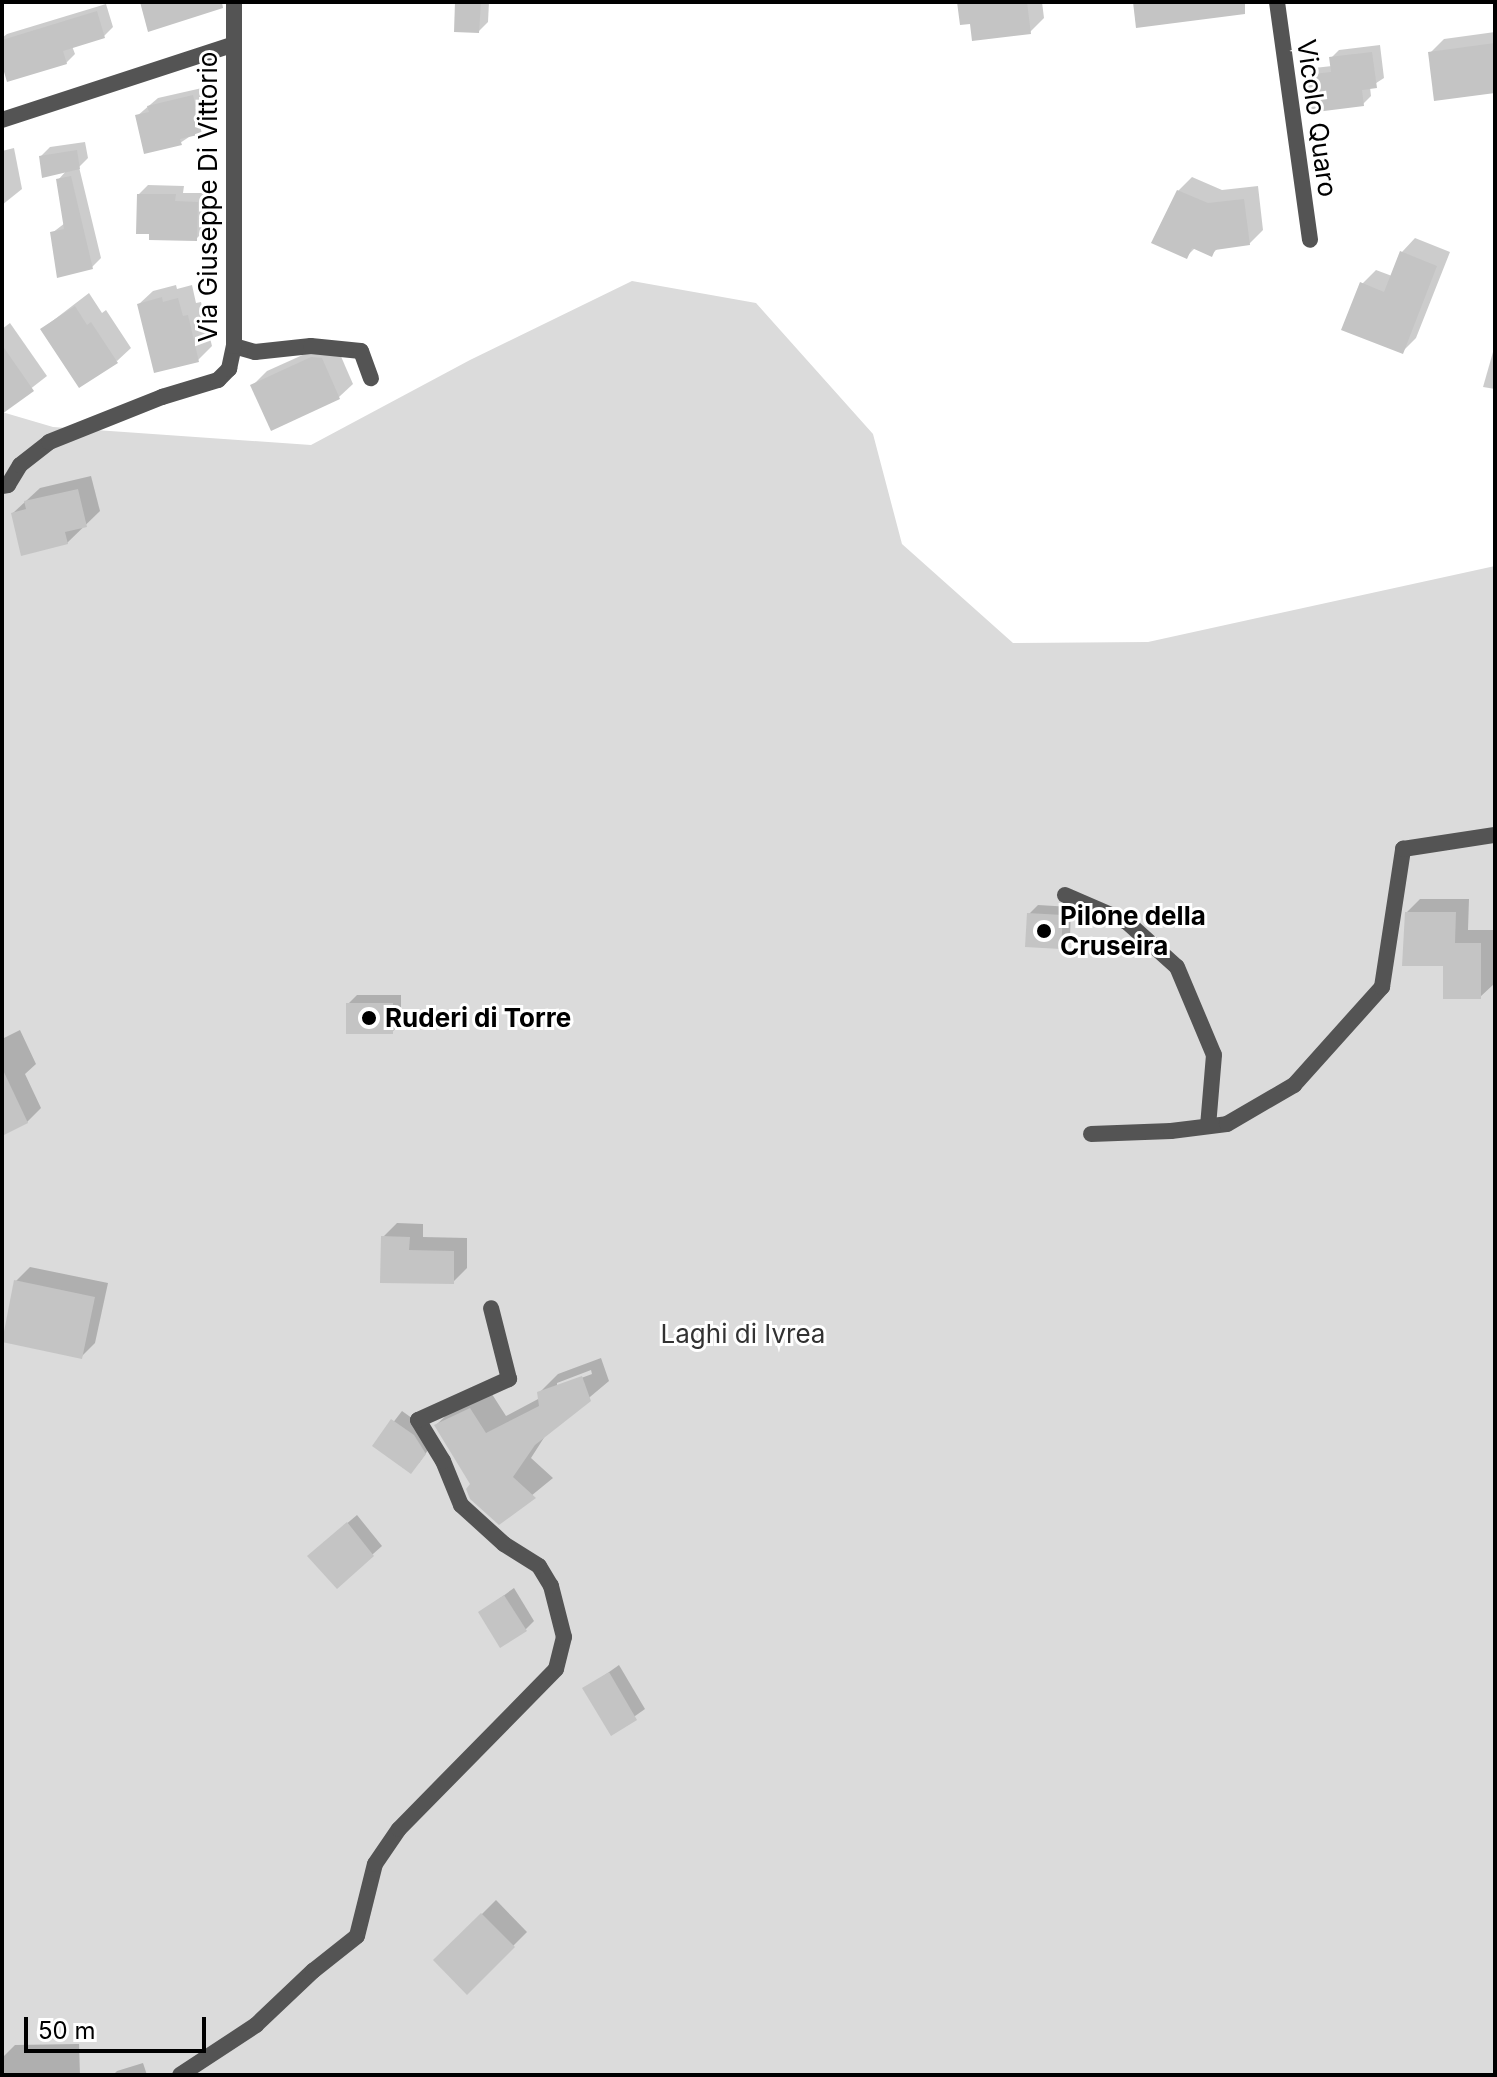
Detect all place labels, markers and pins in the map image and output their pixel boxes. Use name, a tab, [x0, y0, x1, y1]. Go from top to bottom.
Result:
place label: Pilone della Cruseira	[1060, 900, 1206, 962]
marker: Pilone della Cruseira	[1035, 922, 1053, 940]
place label: Ruderi di Torre	[385, 1002, 571, 1034]
marker: Ruderi di Torre	[360, 1009, 378, 1027]

